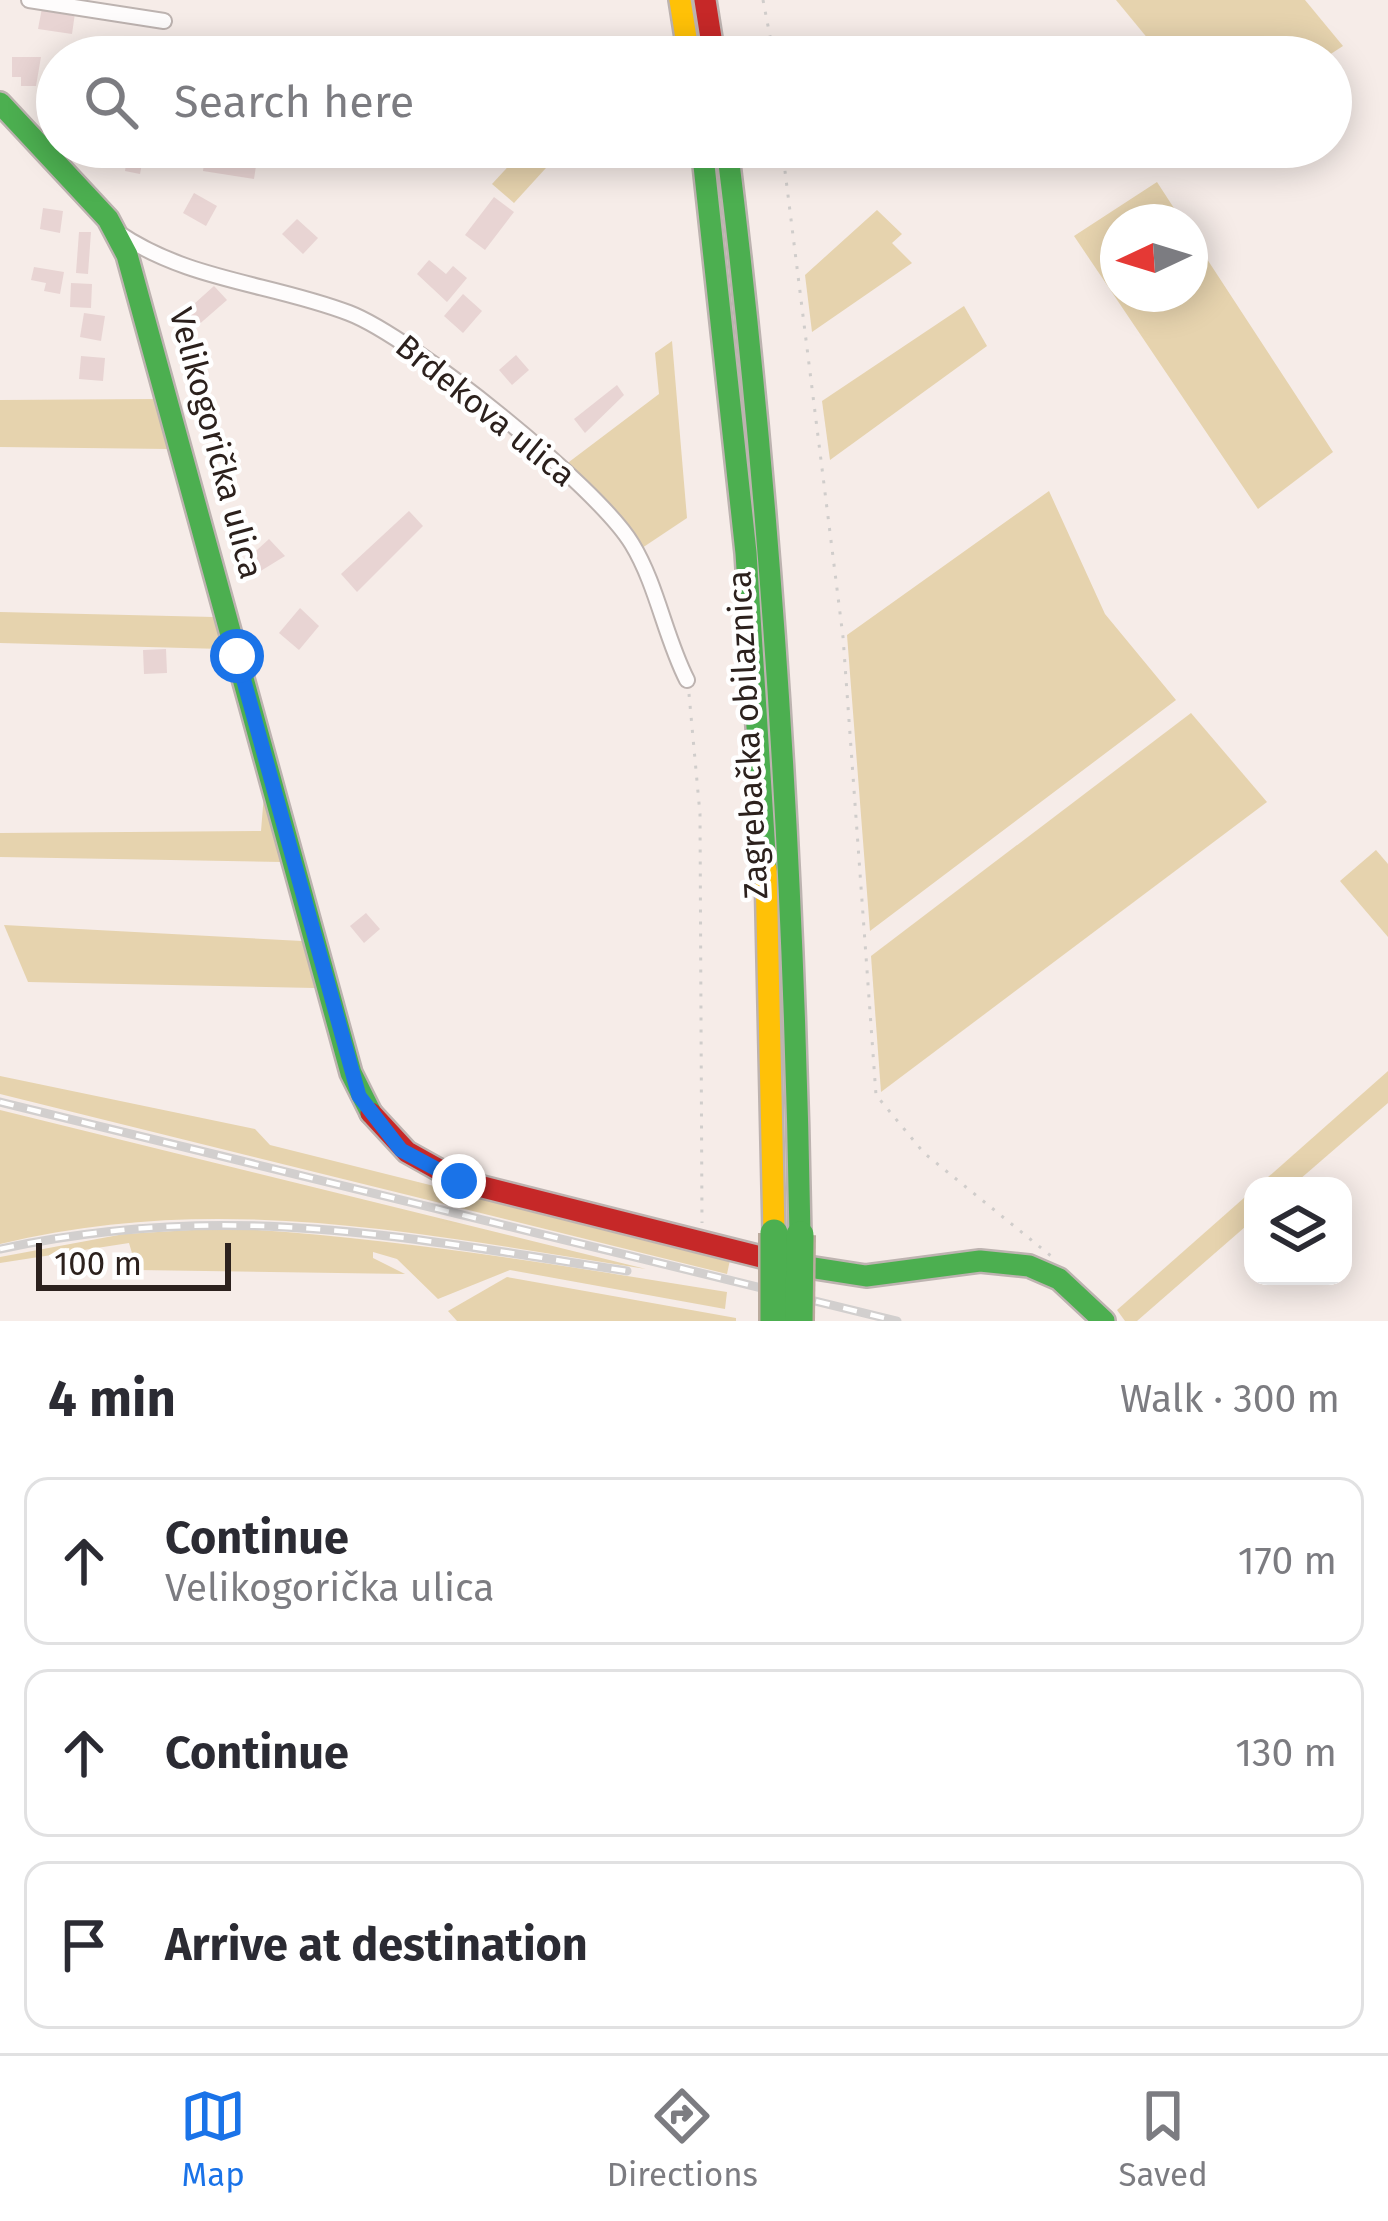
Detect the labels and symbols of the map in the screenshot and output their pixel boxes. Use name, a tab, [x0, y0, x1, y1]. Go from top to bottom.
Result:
north arrow	[1100, 204, 1208, 312]
street label: Velikogorička ulica	[161, 303, 271, 583]
street label: Brdekova ulica	[388, 326, 583, 495]
street label: Zagrebačka obilaznica	[719, 569, 777, 900]
route start	[210, 629, 264, 683]
route end	[432, 1154, 486, 1208]
scale bar	[36, 1237, 231, 1290]

